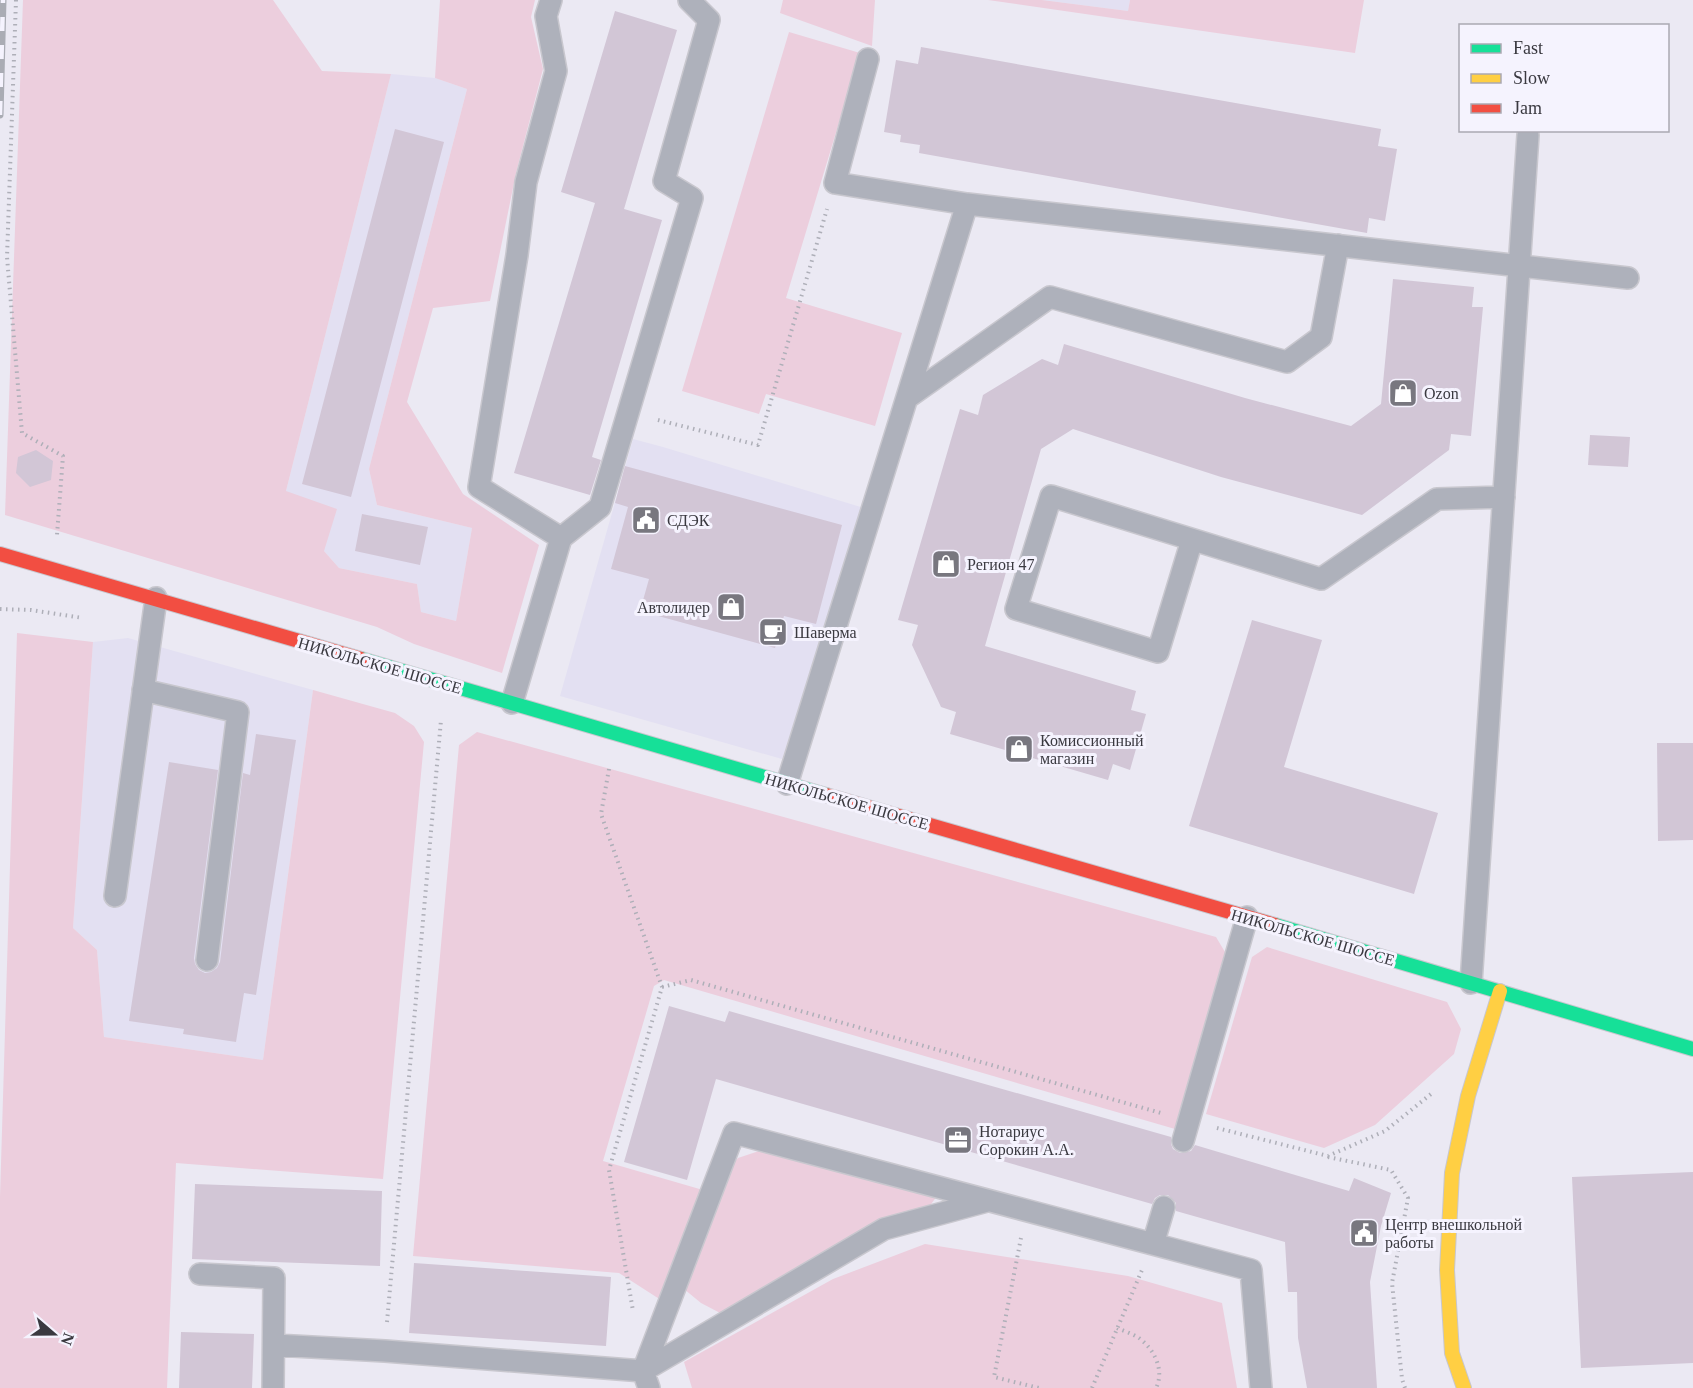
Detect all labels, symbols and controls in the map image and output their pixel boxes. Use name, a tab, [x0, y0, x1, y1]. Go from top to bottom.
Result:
legend	[1459, 24, 1669, 132]
text: Fast	[1513, 38, 1543, 58]
text: Slow	[1513, 68, 1550, 88]
text: Jam	[1513, 98, 1542, 118]
shop icon: Ozon	[1387, 377, 1419, 409]
place label: Ozon	[1424, 385, 1459, 402]
public building icon: СДЭК	[630, 504, 662, 536]
place label: СДЭК	[667, 512, 710, 530]
shop icon: Регион 47	[930, 548, 962, 580]
place label: Регион 47	[967, 556, 1034, 573]
shop icon: Автолидер	[715, 591, 747, 623]
place label: Автолидер	[637, 599, 710, 617]
cafe icon: Шаверма	[757, 616, 789, 648]
place label: Шаверма	[794, 624, 857, 642]
street label: НИКОЛЬСКОЕ ШОССЕ	[296, 634, 463, 697]
place label: Комиссионный магазин	[1040, 732, 1144, 767]
shop icon: Комиссионный магазин	[1003, 733, 1035, 765]
street label: НИКОЛЬСКОЕ ШОССЕ	[763, 770, 930, 833]
street label: НИКОЛЬСКОЕ ШОССЕ	[1229, 906, 1396, 969]
place label: Нотариус Сорокин А.А.	[979, 1123, 1074, 1159]
office icon: Нотариус Сорокин А.А.	[942, 1124, 974, 1156]
place label: Центр внешкольной работы	[1385, 1216, 1523, 1252]
public building icon: Центр внешкольной работы	[1348, 1217, 1380, 1249]
north arrow	[24, 1304, 84, 1364]
text: N	[58, 1331, 78, 1348]

